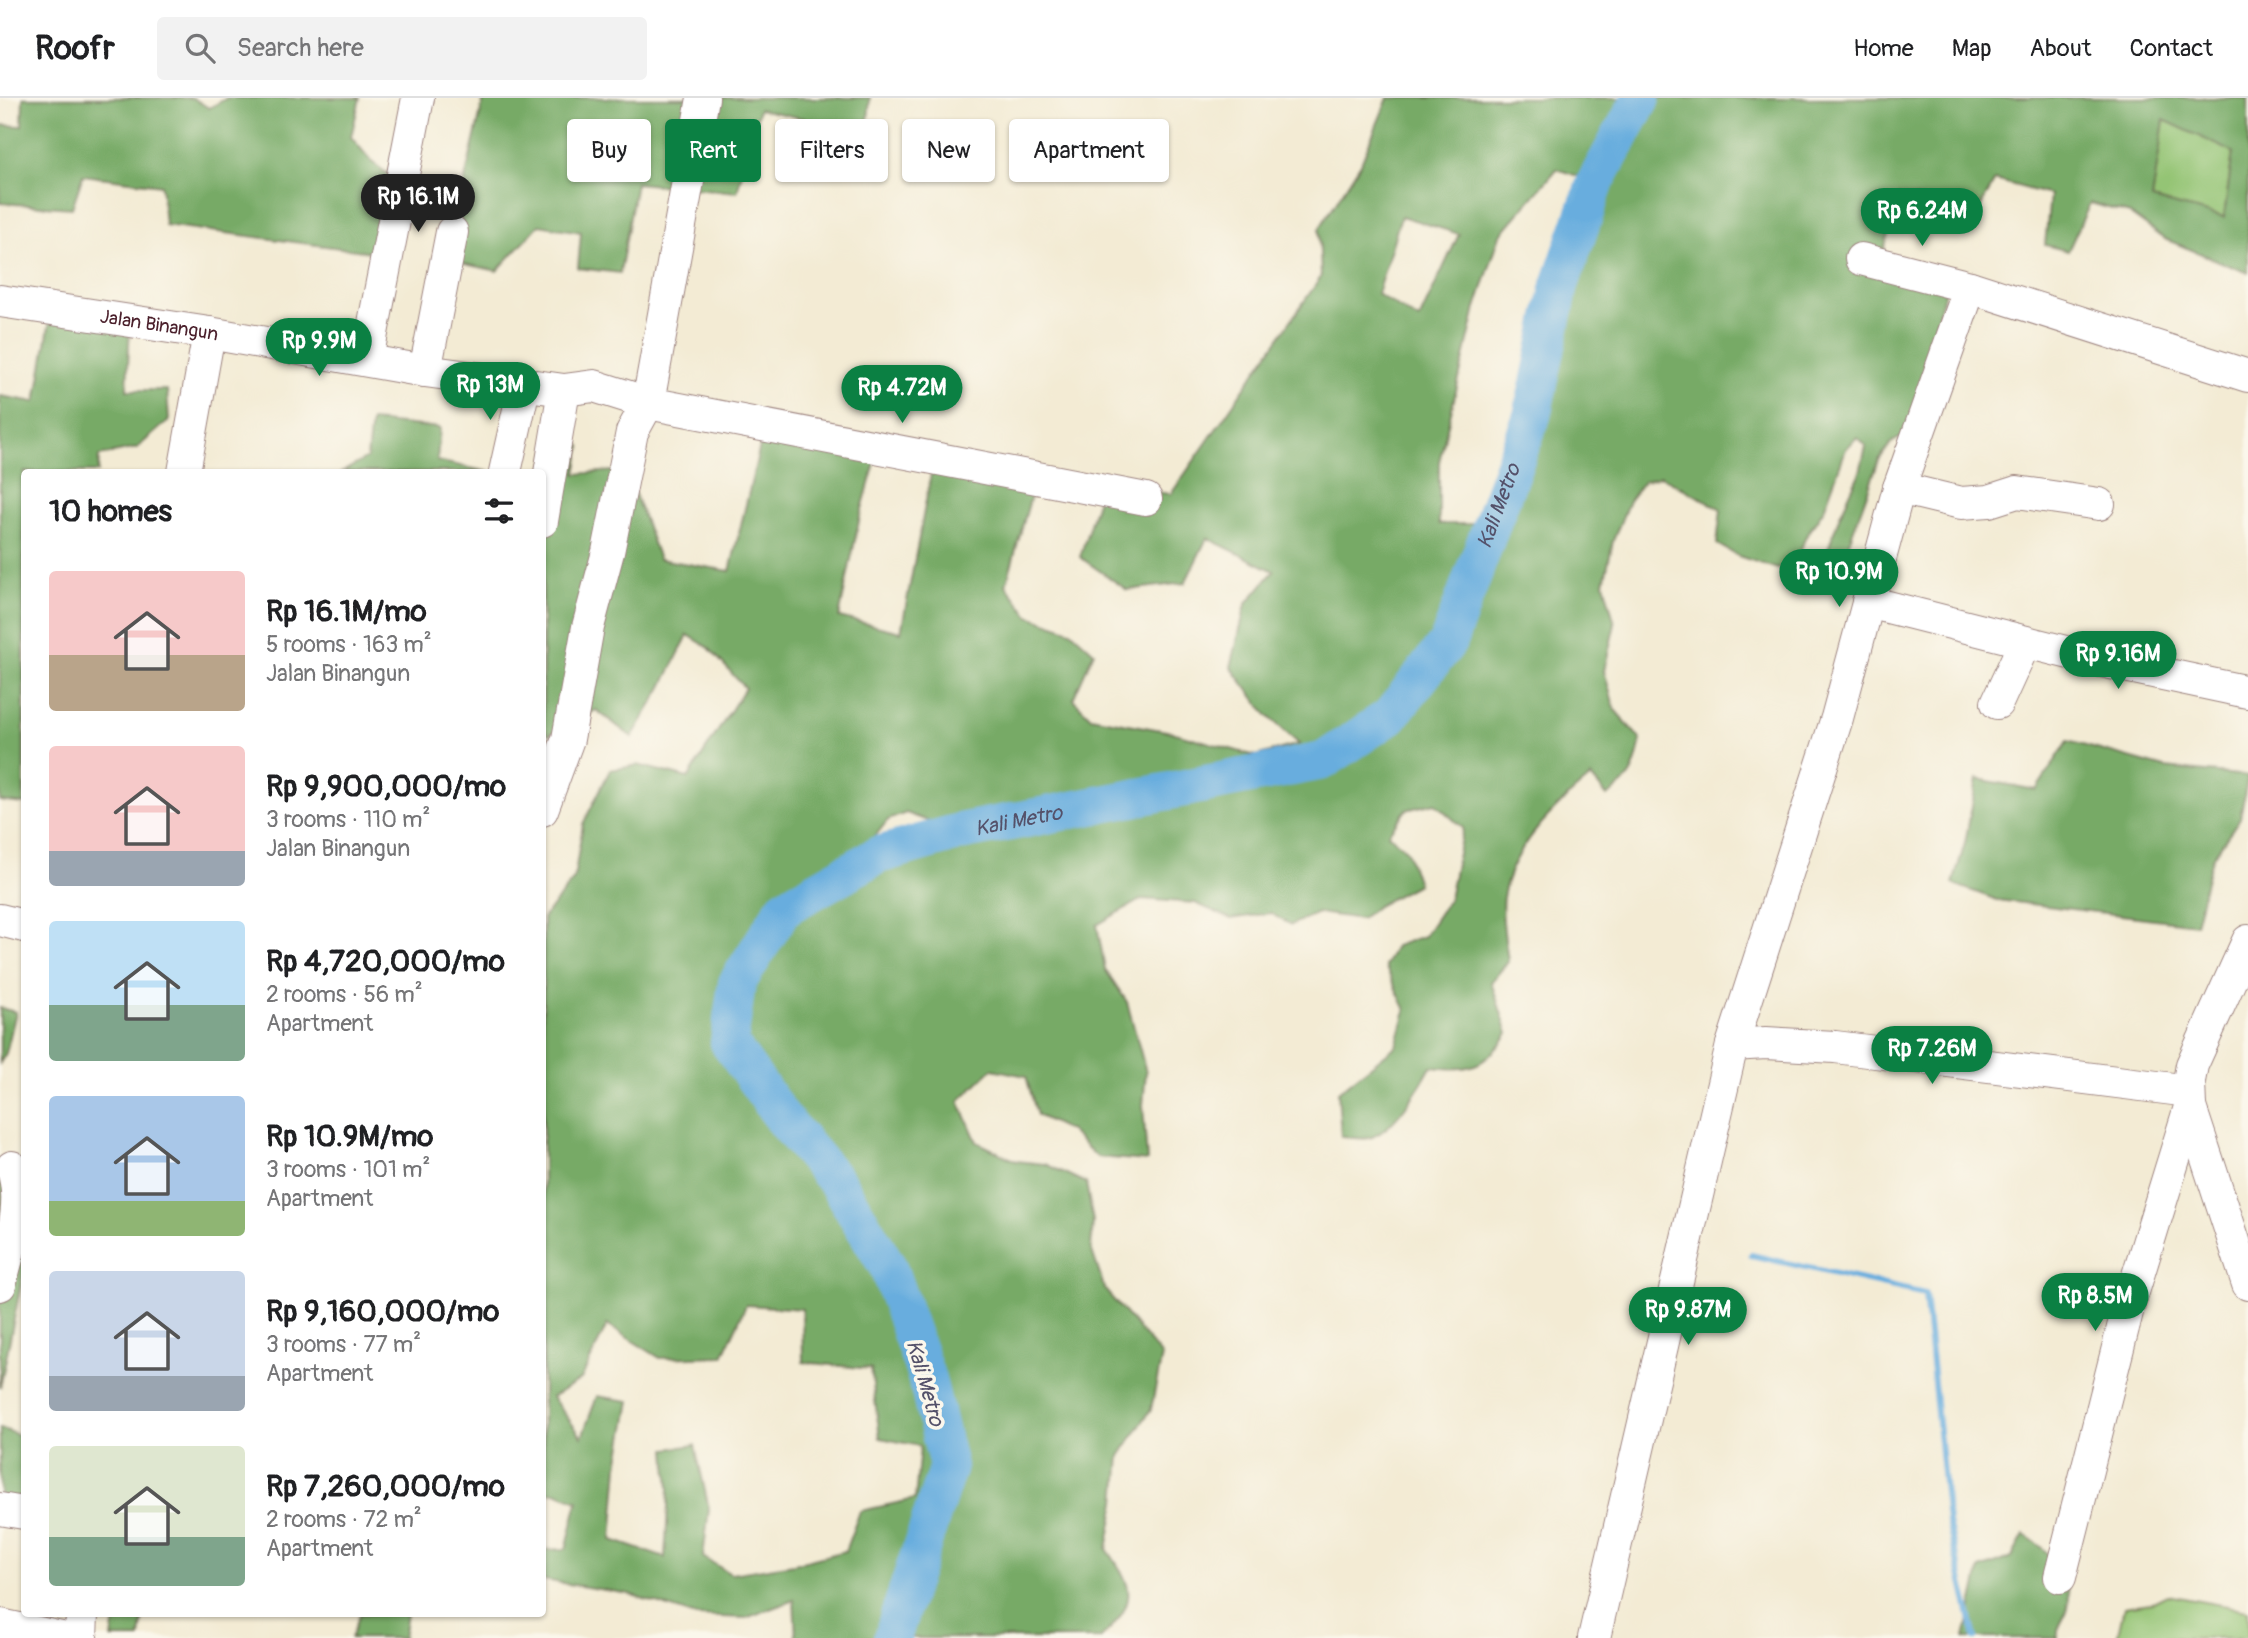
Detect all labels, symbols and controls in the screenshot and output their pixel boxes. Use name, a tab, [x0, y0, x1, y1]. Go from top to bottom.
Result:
search box	[157, 17, 647, 80]
text: Roofr	[35, 28, 115, 69]
icon: search	[181, 29, 219, 67]
text: Search here	[237, 32, 364, 64]
text: Home	[1853, 34, 1914, 63]
text: Map	[1952, 34, 1992, 63]
text: About	[2030, 34, 2092, 63]
text: Contact	[2130, 34, 2213, 63]
chip: Buy	[567, 119, 651, 182]
chip: Rent	[665, 119, 761, 182]
chip: Filters	[775, 119, 888, 182]
chip: New	[902, 119, 995, 182]
chip: Apartment	[1009, 119, 1169, 182]
pin: Rp 16.1M	[346, 174, 490, 234]
text: Rp 16.1M	[377, 182, 459, 211]
pin: Rp 6.24M	[1850, 188, 1994, 248]
text: Rp 6.24M	[1877, 196, 1967, 225]
street label: Jalan Binangun	[98, 304, 220, 346]
pin: Rp 9.9M	[254, 318, 384, 378]
text: Rp 9.9M	[282, 326, 356, 355]
pin: Rp 13M	[433, 362, 547, 422]
pin: Rp 4.72M	[830, 366, 974, 425]
text: Rp 13M	[456, 370, 524, 399]
text: Rp 4.72M	[857, 373, 947, 402]
water label: Kali Metro	[1471, 458, 1527, 552]
icon: filters	[480, 492, 518, 530]
text: 10 homes	[49, 493, 172, 530]
pin: Rp 10.9M	[1767, 550, 1911, 609]
text: Rp 10.9M	[1795, 557, 1883, 586]
text: Rp 16.1M/mo	[266, 593, 427, 630]
icon: home	[105, 599, 189, 683]
text: 5 rooms · 163 m²	[266, 630, 432, 659]
pin: Rp 9.16M	[2046, 632, 2190, 691]
text: Rp 9.16M	[2076, 639, 2161, 668]
text: Jalan Binangun	[266, 659, 410, 688]
text: Rp 9,900,000/mo	[266, 768, 506, 805]
icon: home	[105, 774, 189, 858]
water label: Kali Metro	[973, 798, 1066, 842]
text: 3 rooms · 110 m²	[266, 805, 430, 834]
text: Jalan Binangun	[266, 834, 410, 863]
text: Rp 4,720,000/mo	[266, 943, 505, 980]
icon: home	[105, 949, 189, 1033]
text: 2 rooms · 56 m²	[266, 980, 423, 1009]
text: Apartment	[266, 1009, 373, 1038]
pin: Rp 7.26M	[1860, 1026, 2004, 1086]
text: Rp 7.26M	[1887, 1034, 1977, 1063]
text: Rp 10.9M/mo	[266, 1118, 433, 1155]
icon: home	[105, 1124, 189, 1208]
text: 3 rooms · 101 m²	[266, 1155, 430, 1184]
text: Apartment	[266, 1184, 373, 1213]
pin: Rp 8.5M	[2030, 1274, 2160, 1333]
text: Rp 8.5M	[2058, 1281, 2132, 1310]
pin: Rp 9.87M	[1616, 1288, 1760, 1347]
text: Rp 9,160,000/mo	[266, 1293, 499, 1330]
text: Rp 9.87M	[1645, 1295, 1731, 1324]
icon: home	[105, 1299, 189, 1383]
text: 3 rooms · 77 m²	[266, 1330, 421, 1359]
water label: Kali Metro	[900, 1337, 951, 1431]
text: Apartment	[266, 1359, 373, 1388]
text: Rp 7,260,000/mo	[266, 1468, 505, 1505]
icon: home	[105, 1474, 189, 1558]
text: 2 rooms · 72 m²	[266, 1505, 422, 1534]
text: Apartment	[266, 1534, 373, 1563]

